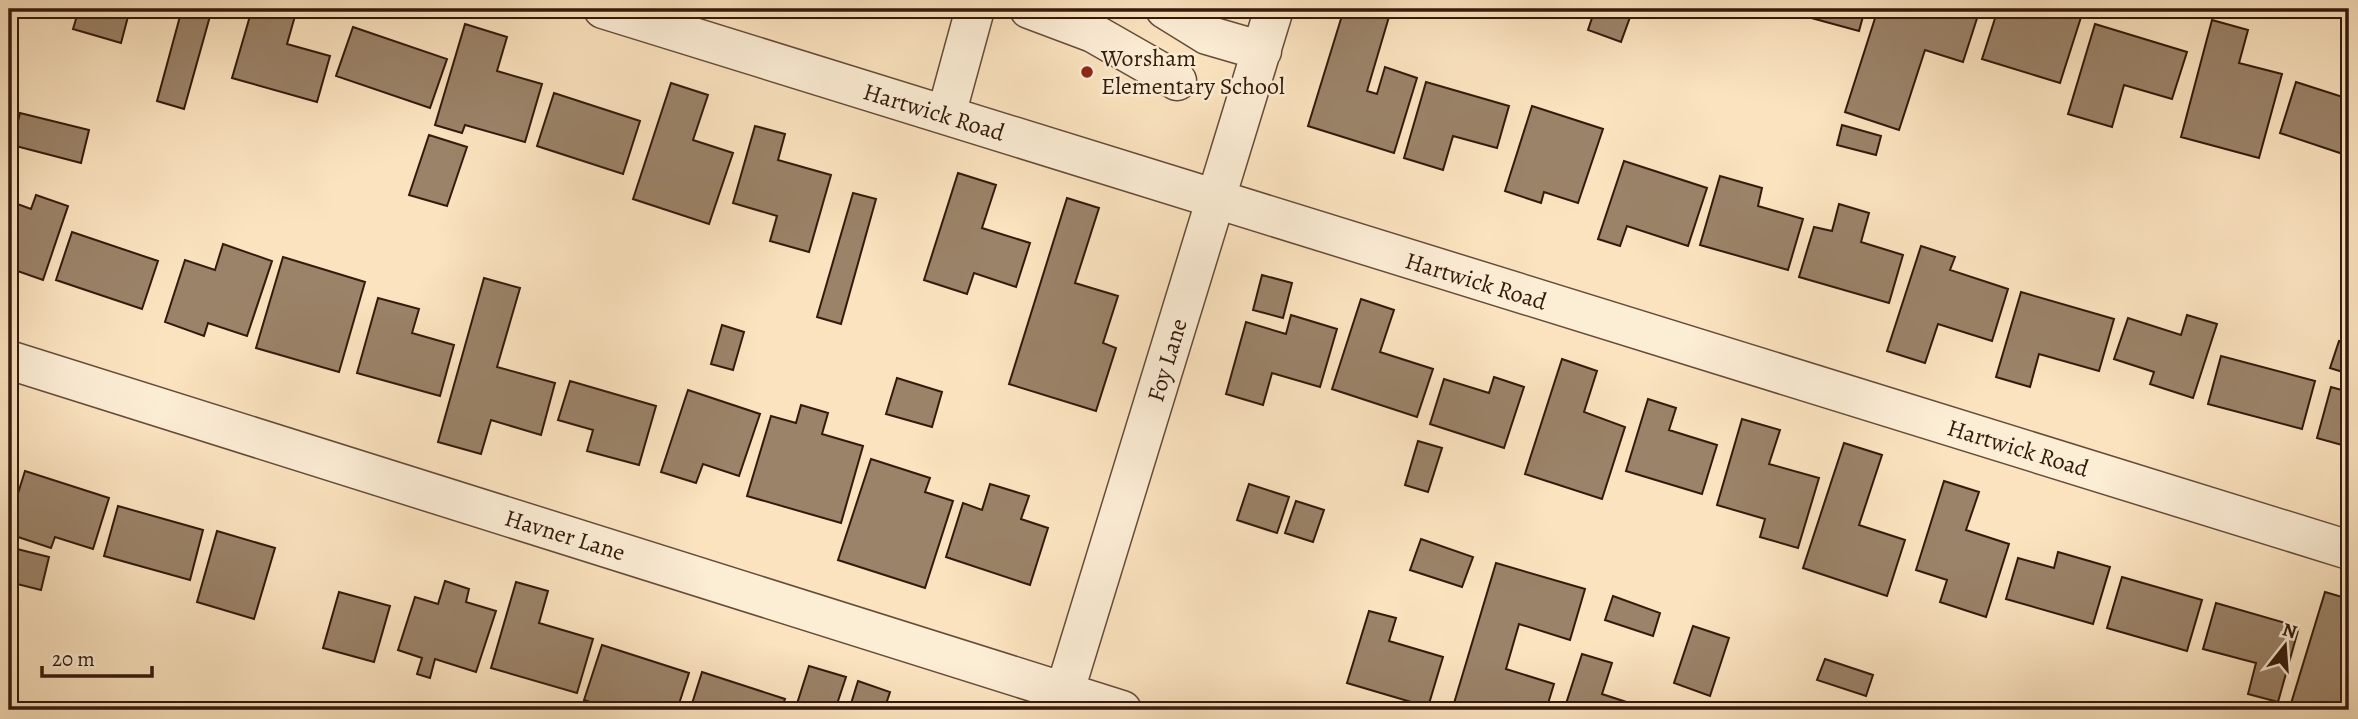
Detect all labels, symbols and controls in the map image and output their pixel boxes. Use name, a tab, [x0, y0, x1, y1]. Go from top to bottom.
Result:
place label: Worsham Elementary School	[1100, 42, 1285, 102]
marker: Worsham Elementary School	[1079, 64, 1095, 80]
street label: Hartwick Road	[859, 75, 1009, 149]
street label: Hartwick Road	[1401, 244, 1551, 318]
street label: Foy Lane	[1139, 314, 1195, 406]
street label: Hartwick Road	[1943, 411, 2093, 485]
street label: Havner Lane	[501, 502, 629, 568]
north arrow	[2250, 610, 2320, 680]
text: N	[2279, 616, 2300, 645]
scale bar	[42, 635, 152, 679]
text: 20 m	[52, 645, 95, 673]

